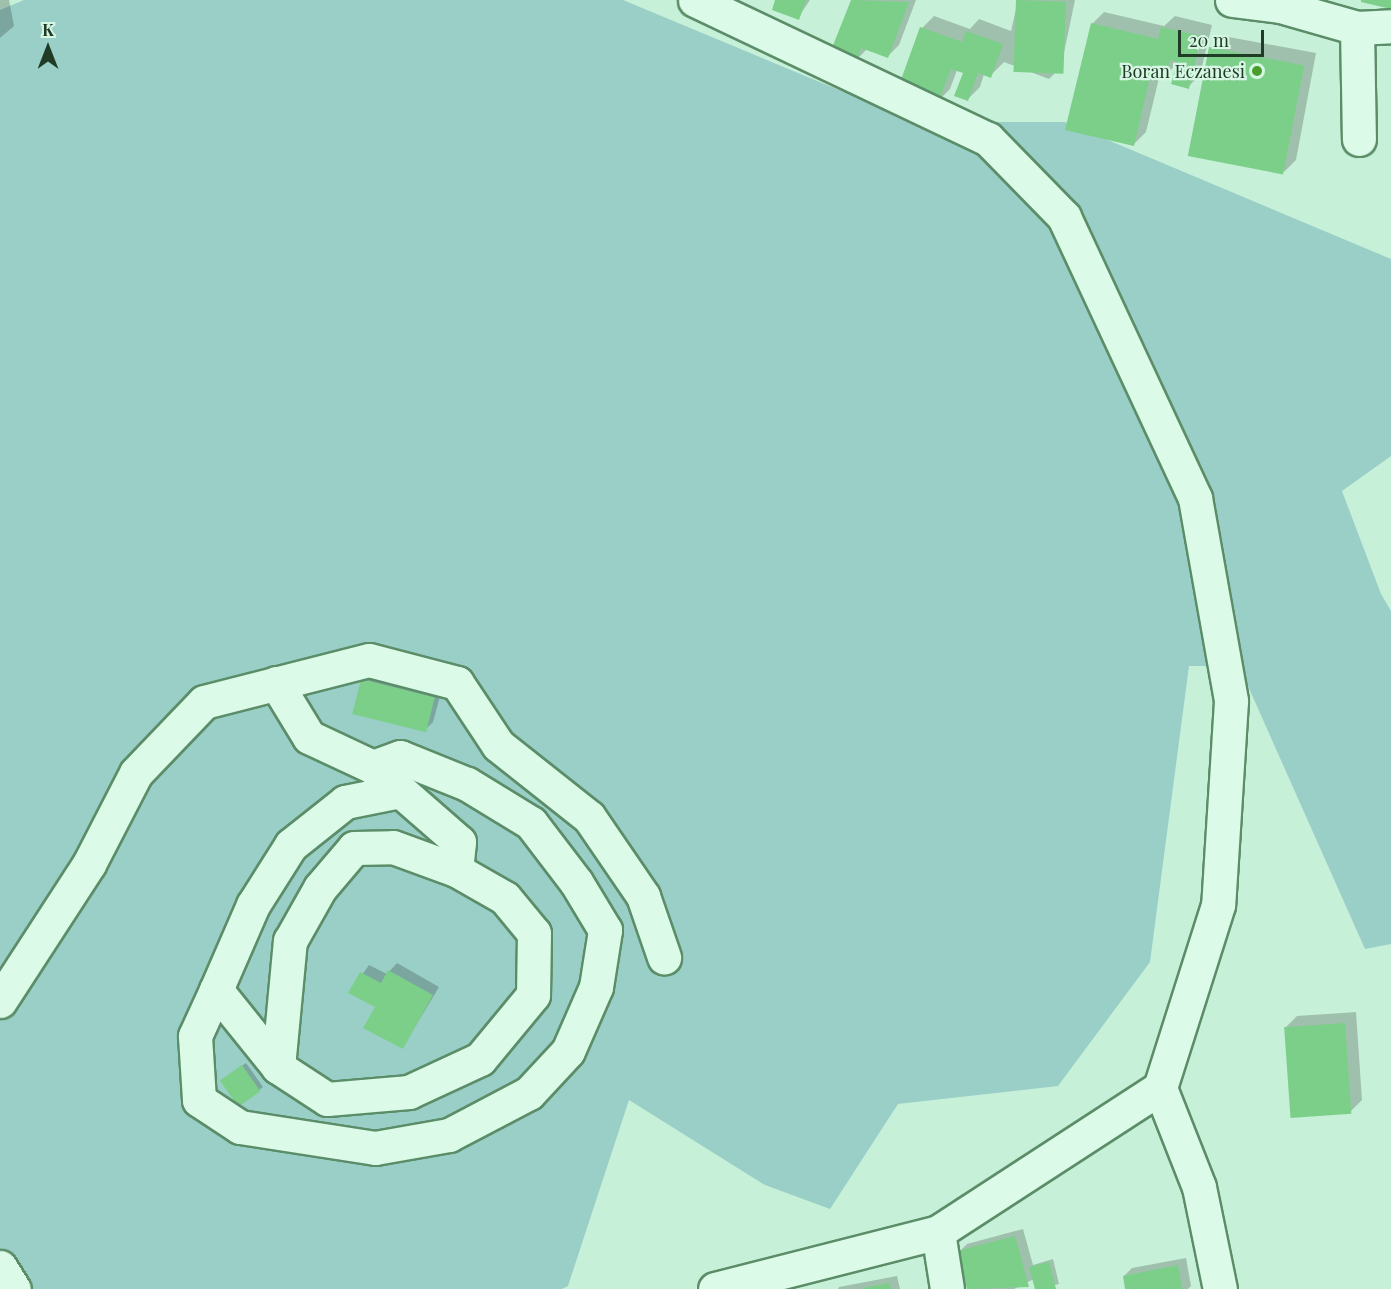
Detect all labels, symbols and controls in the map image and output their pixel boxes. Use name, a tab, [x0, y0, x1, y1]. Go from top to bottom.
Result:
north arrow	[18, 18, 78, 78]
scale bar	[1181, 18, 1266, 56]
text: K	[42, 19, 54, 40]
text: 20 m	[1189, 28, 1229, 52]
place label: Boran Eczanesi	[1121, 60, 1245, 82]
marker: Boran Eczanesi	[1250, 64, 1264, 78]

